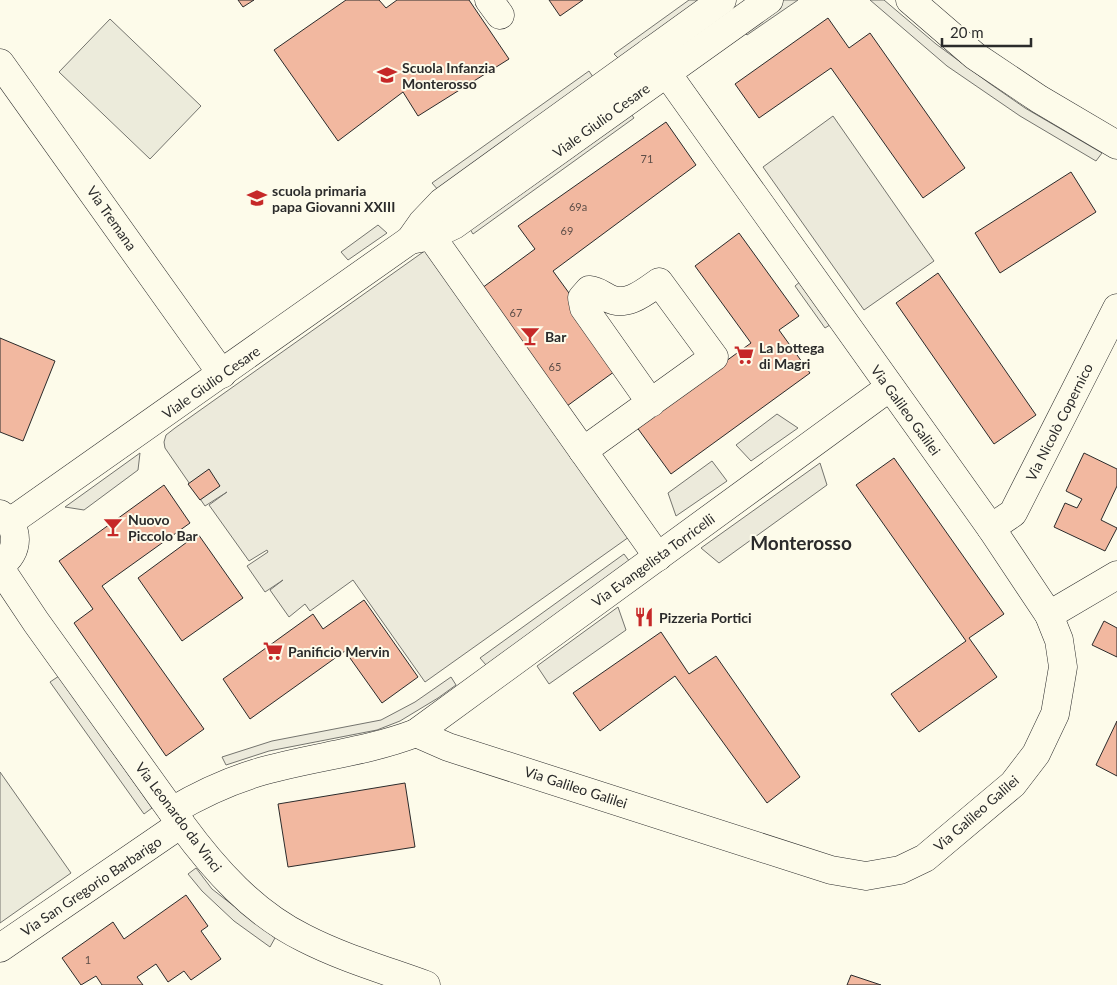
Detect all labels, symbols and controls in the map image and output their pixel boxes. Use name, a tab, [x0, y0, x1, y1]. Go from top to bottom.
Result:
scale bar	[942, 15, 1031, 47]
text: 20 m	[950, 23, 984, 41]
place label: Scuola Infanzia Monterosso	[402, 59, 495, 92]
school or university icon: Scuola Infanzia Monterosso	[376, 64, 398, 86]
street label: Viale Giulio Cesare	[549, 79, 653, 161]
house number: 71	[641, 152, 653, 165]
street label: Via Tremana	[83, 182, 141, 254]
place label: scuola primaria papa Giovanni XXIII	[272, 182, 395, 215]
school or university icon: scuola primaria papa Giovanni XXIII	[246, 187, 268, 209]
house number: 69a	[569, 200, 587, 213]
house number: 69	[561, 224, 573, 237]
house number: 67	[510, 306, 522, 319]
bar icon: Bar	[519, 325, 541, 347]
place label: Bar	[545, 328, 567, 345]
place label: La bottega di Magri	[759, 339, 824, 372]
street label: Viale Giulio Cesare	[159, 342, 263, 422]
supermarket icon: La bottega di Magri	[733, 344, 755, 366]
house number: 65	[549, 360, 561, 373]
street label: Via Nicolò Copernico	[1022, 360, 1096, 484]
street label: Via Galileo Galilei	[868, 362, 944, 458]
street label: Via Evangelista Torricelli	[588, 510, 718, 610]
place label: Nuovo Piccolo Bar	[128, 511, 199, 544]
bar icon: Nuovo Piccolo Bar	[102, 516, 124, 538]
district label: Monterosso	[750, 531, 852, 554]
restaurant icon: Pizzeria Portici	[633, 606, 655, 628]
place label: Pizzeria Portici	[659, 609, 752, 626]
supermarket icon: Panificio Mervin	[262, 640, 284, 662]
place label: Panificio Mervin	[288, 643, 390, 660]
street label: Via Leonardo da Vinci	[132, 759, 226, 875]
street label: Via Galileo Galilei	[522, 762, 630, 812]
street label: Via Galileo Galilei	[930, 771, 1022, 855]
street label: Via San Gregorio Barbarigo	[17, 833, 165, 939]
house number: 1	[85, 953, 91, 966]

